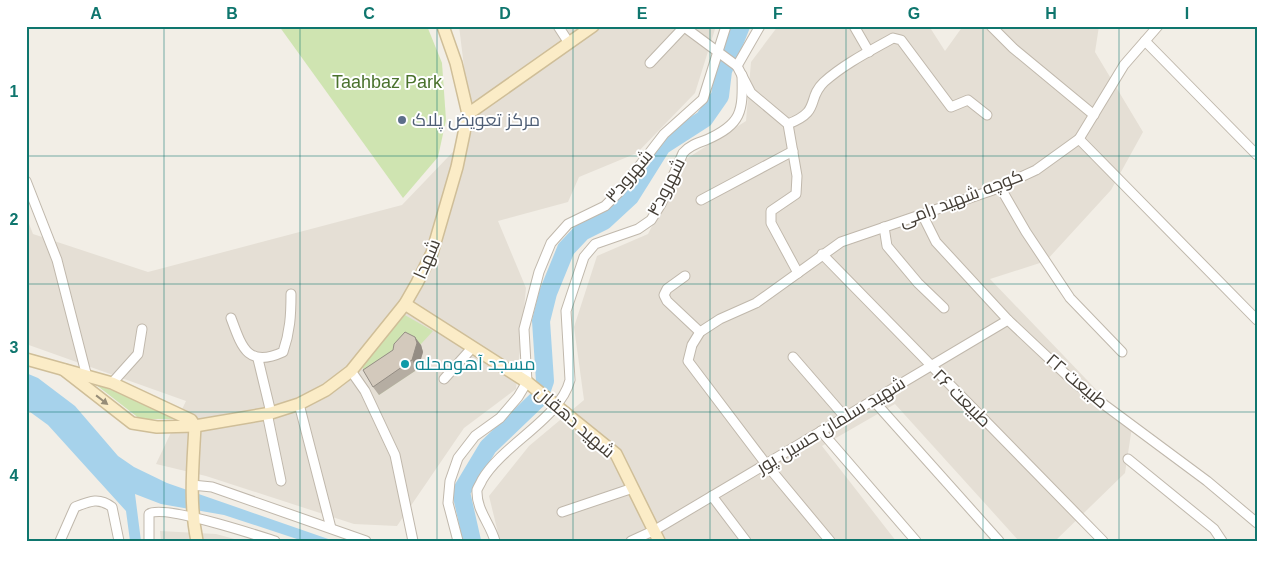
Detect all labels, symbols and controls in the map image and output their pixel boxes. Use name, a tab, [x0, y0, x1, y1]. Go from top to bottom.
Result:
text: A	[90, 5, 102, 22]
text: B	[226, 5, 238, 22]
text: C	[363, 5, 375, 22]
text: D	[499, 5, 511, 22]
text: E	[637, 5, 648, 22]
text: F	[773, 5, 783, 22]
text: G	[908, 5, 920, 22]
text: H	[1045, 5, 1057, 22]
text: I	[1185, 5, 1189, 22]
park label: Taahbaz Park	[332, 72, 443, 92]
text: 1	[10, 83, 19, 100]
place label: مرکز تعویض پلاک	[412, 110, 540, 132]
marker: مرکز تعویض پلاک	[396, 114, 408, 126]
street label: شهرود۳	[601, 146, 658, 207]
street label: شهرود۴	[643, 155, 690, 220]
street label: کوچه شهید رامی	[896, 165, 1026, 233]
text: 2	[10, 211, 19, 228]
street label: شهدا	[410, 236, 445, 282]
text: 3	[10, 339, 19, 356]
street label: طبیعت ۲۲	[1042, 350, 1112, 412]
place label: مسجد آهومحله	[415, 354, 535, 375]
marker: مسجد آهومحله	[399, 358, 411, 370]
street label: طبیعت ۲۶	[929, 365, 995, 431]
street label: شهید سلمان حسین پور	[752, 373, 910, 480]
street label: شهید دهقان	[531, 382, 619, 463]
one-way arrow	[95, 394, 108, 405]
text: 4	[10, 467, 19, 484]

